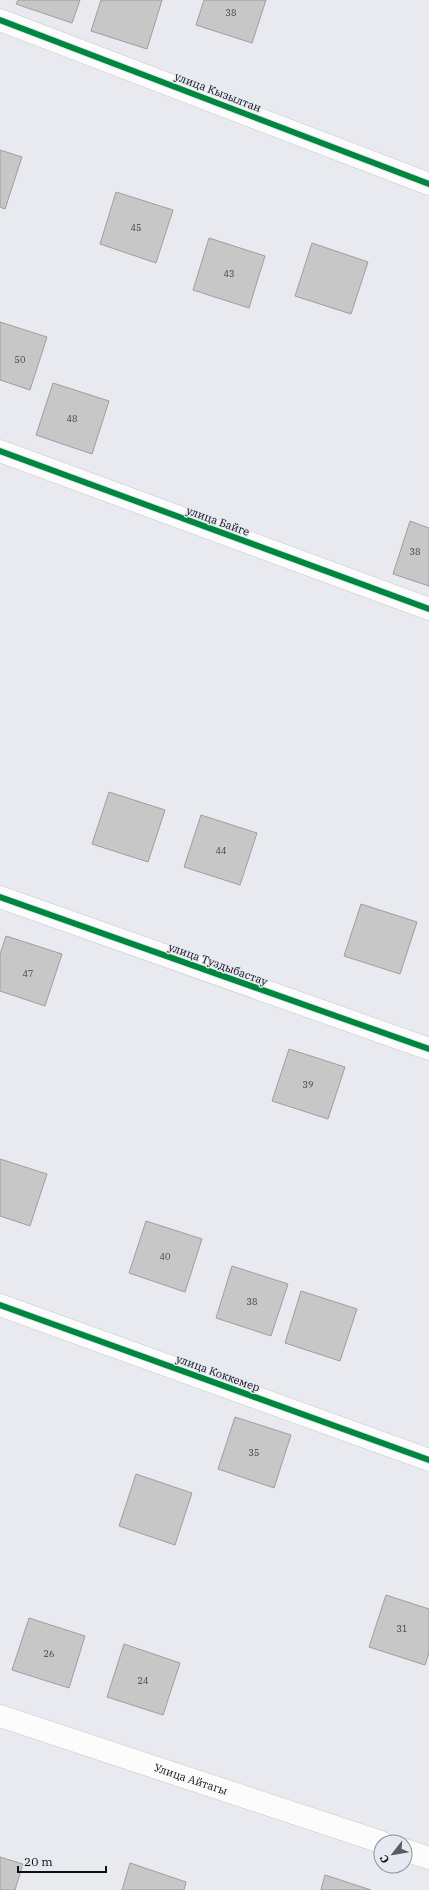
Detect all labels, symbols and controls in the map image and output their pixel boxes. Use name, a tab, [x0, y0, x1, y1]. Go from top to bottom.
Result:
house number: 38	[226, 7, 236, 18]
street label: улица Кызылтан	[173, 69, 263, 115]
house number: 45	[131, 222, 141, 233]
house number: 43	[224, 268, 234, 279]
house number: 50	[15, 354, 25, 365]
house number: 48	[67, 413, 77, 424]
street label: улица Байге	[184, 503, 252, 539]
house number: 38	[410, 546, 420, 557]
house number: 44	[216, 845, 226, 856]
street label: улица Туздыбастау	[166, 940, 270, 988]
house number: 47	[23, 968, 33, 979]
house number: 39	[303, 1079, 313, 1090]
house number: 40	[160, 1251, 170, 1262]
house number: 38	[247, 1296, 257, 1307]
street label: улица Коккемер	[174, 1351, 262, 1395]
house number: 35	[249, 1447, 259, 1458]
house number: 31	[397, 1623, 407, 1634]
house number: 26	[44, 1648, 54, 1659]
house number: 24	[138, 1675, 148, 1686]
street label: Улица Айтагы	[152, 1760, 230, 1798]
north arrow	[373, 1834, 413, 1874]
scale bar	[18, 1848, 106, 1874]
text: С	[377, 1852, 392, 1866]
text: 20 m	[24, 1854, 53, 1869]

